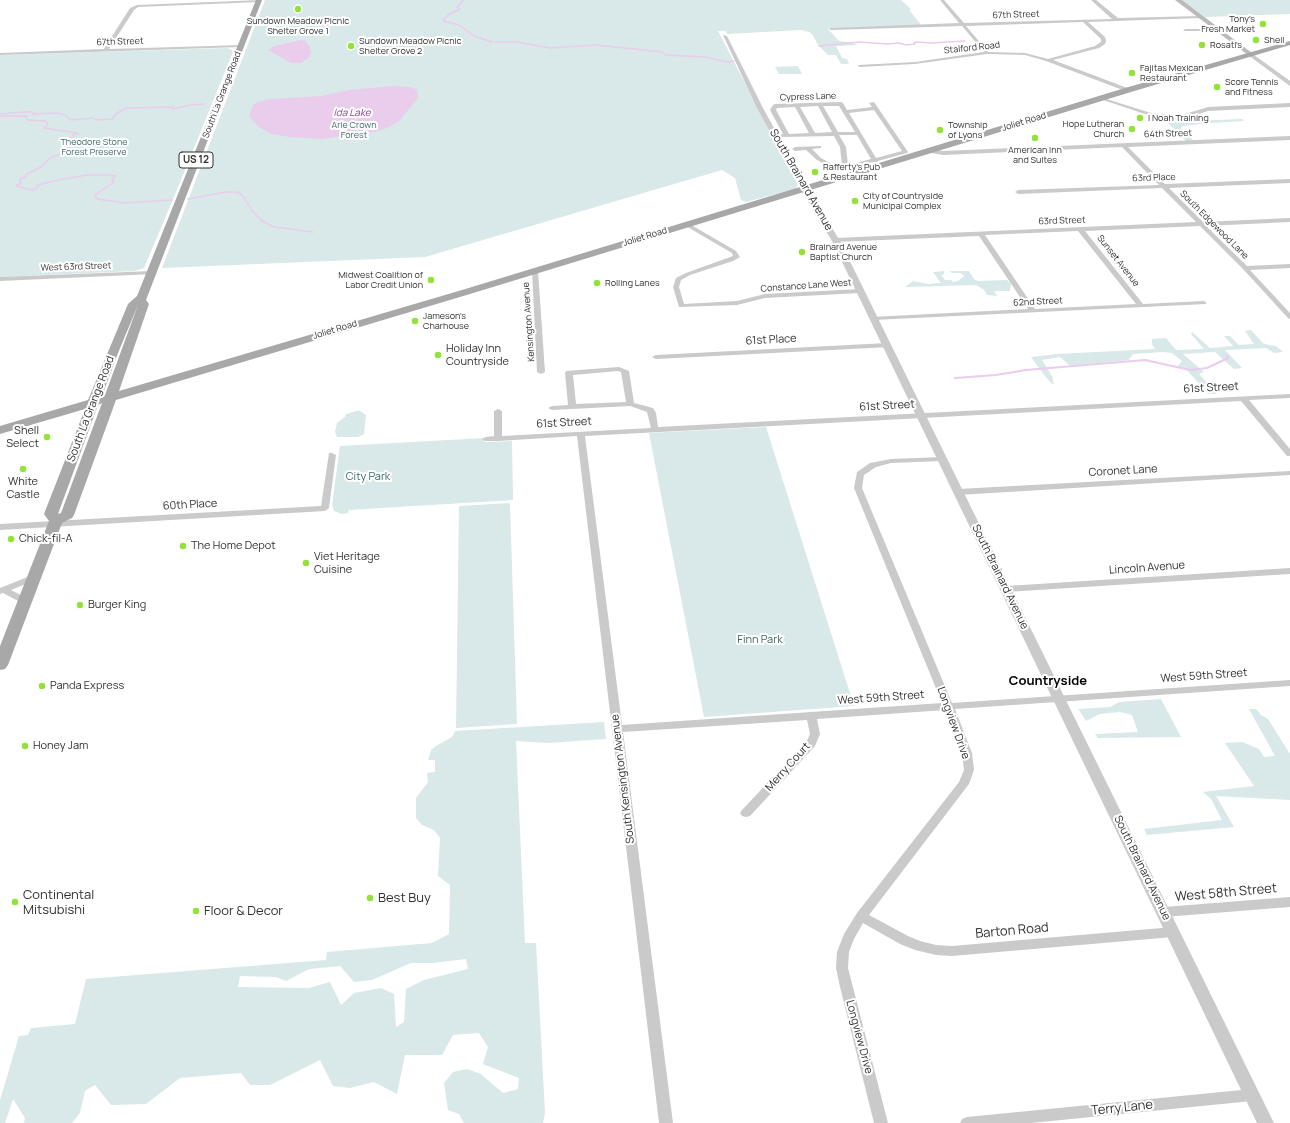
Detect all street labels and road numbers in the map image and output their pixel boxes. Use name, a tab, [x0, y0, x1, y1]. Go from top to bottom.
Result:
street label: 67th Street	[992, 9, 1040, 21]
street label: 67th Street	[96, 36, 144, 48]
street label: Stalford Road	[943, 40, 1001, 56]
street label: South La Grange Road	[201, 50, 243, 140]
street label: Cypress Lane	[780, 91, 836, 103]
street label: Joliet Road	[1001, 110, 1047, 134]
street label: South Brainard Avenue	[767, 127, 835, 233]
street label: 64th Street	[1144, 128, 1192, 140]
road number: US 12	[179, 152, 213, 168]
street label: 63rd Place	[1132, 172, 1176, 184]
street label: South Edgewood Lane	[1177, 188, 1251, 262]
street label: 63rd Street	[1038, 215, 1086, 227]
street label: Joliet Road	[622, 225, 668, 249]
street label: Sunset Avenue	[1095, 233, 1141, 289]
street label: West 63rd Street	[41, 260, 111, 274]
street label: Constance Lane West	[760, 277, 852, 295]
street label: Kensington Avenue	[521, 282, 537, 362]
street label: 62nd Street	[1013, 295, 1063, 309]
street label: Joliet Road	[312, 318, 358, 342]
street label: 61st Place	[745, 332, 797, 348]
street label: South La Grange Road	[65, 354, 117, 464]
street label: 61st Street	[1183, 380, 1239, 396]
street label: 61st Street	[859, 398, 915, 414]
street label: 61st Street	[536, 415, 592, 431]
street label: Coronet Lane	[1088, 463, 1158, 479]
street label: 60th Place	[163, 497, 217, 513]
street label: South Brainard Avenue	[969, 522, 1031, 632]
street label: Lincoln Avenue	[1109, 559, 1185, 577]
street label: West 59th Street	[1160, 666, 1248, 686]
street label: Longview Drive	[934, 685, 972, 761]
street label: West 59th Street	[837, 688, 925, 708]
street label: South Kensington Avenue	[609, 714, 637, 844]
street label: Merry Court	[763, 740, 813, 794]
street label: South Brainard Avenue	[1111, 813, 1173, 923]
street label: West 58th Street	[1174, 881, 1278, 905]
street label: Barton Road	[975, 920, 1049, 942]
street label: Longview Drive	[843, 999, 875, 1075]
street label: Terry Lane	[1090, 1097, 1154, 1119]

